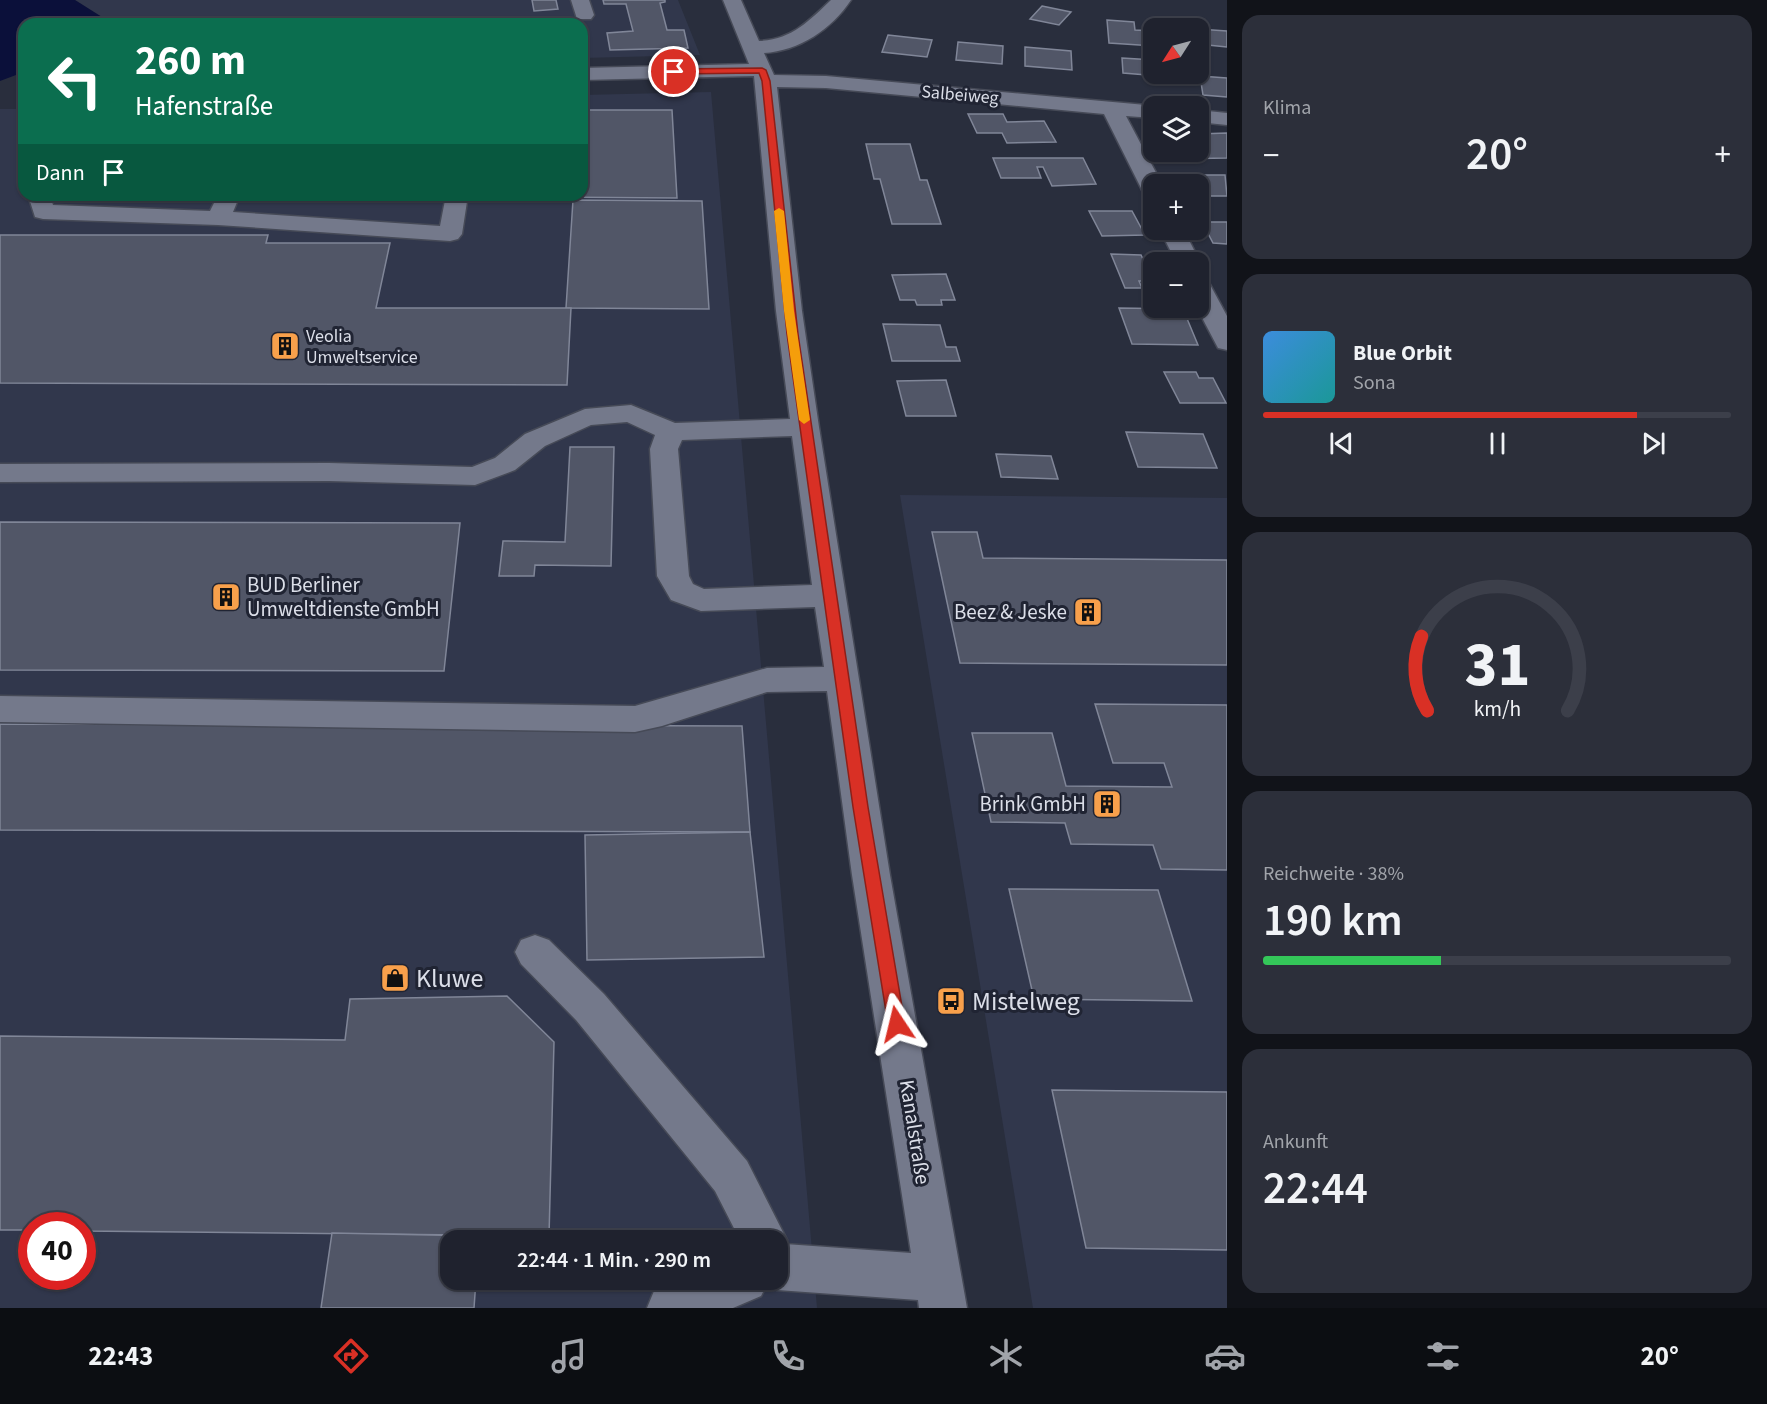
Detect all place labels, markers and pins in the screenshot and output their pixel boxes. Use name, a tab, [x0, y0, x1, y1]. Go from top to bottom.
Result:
pin	[648, 46, 699, 97]
place label: Veolia Umweltservice	[306, 324, 418, 370]
building icon: Veolia Umweltservice	[269, 330, 301, 362]
place label: BUD Berliner Umweltdienste GmbH	[247, 570, 440, 624]
building icon: BUD Berliner Umweltdienste GmbH	[210, 581, 242, 613]
building icon: Beez & Jeske	[1072, 596, 1104, 628]
place label: Beez & Jeske	[954, 597, 1067, 627]
building icon: Brink GmbH	[1091, 788, 1123, 820]
place label: Brink GmbH	[979, 789, 1086, 819]
place label: Kluwe	[416, 960, 483, 997]
shop icon: Kluwe	[379, 962, 411, 994]
place label: Mistelweg	[972, 983, 1080, 1020]
bus stop icon: Mistelweg	[935, 985, 967, 1017]

